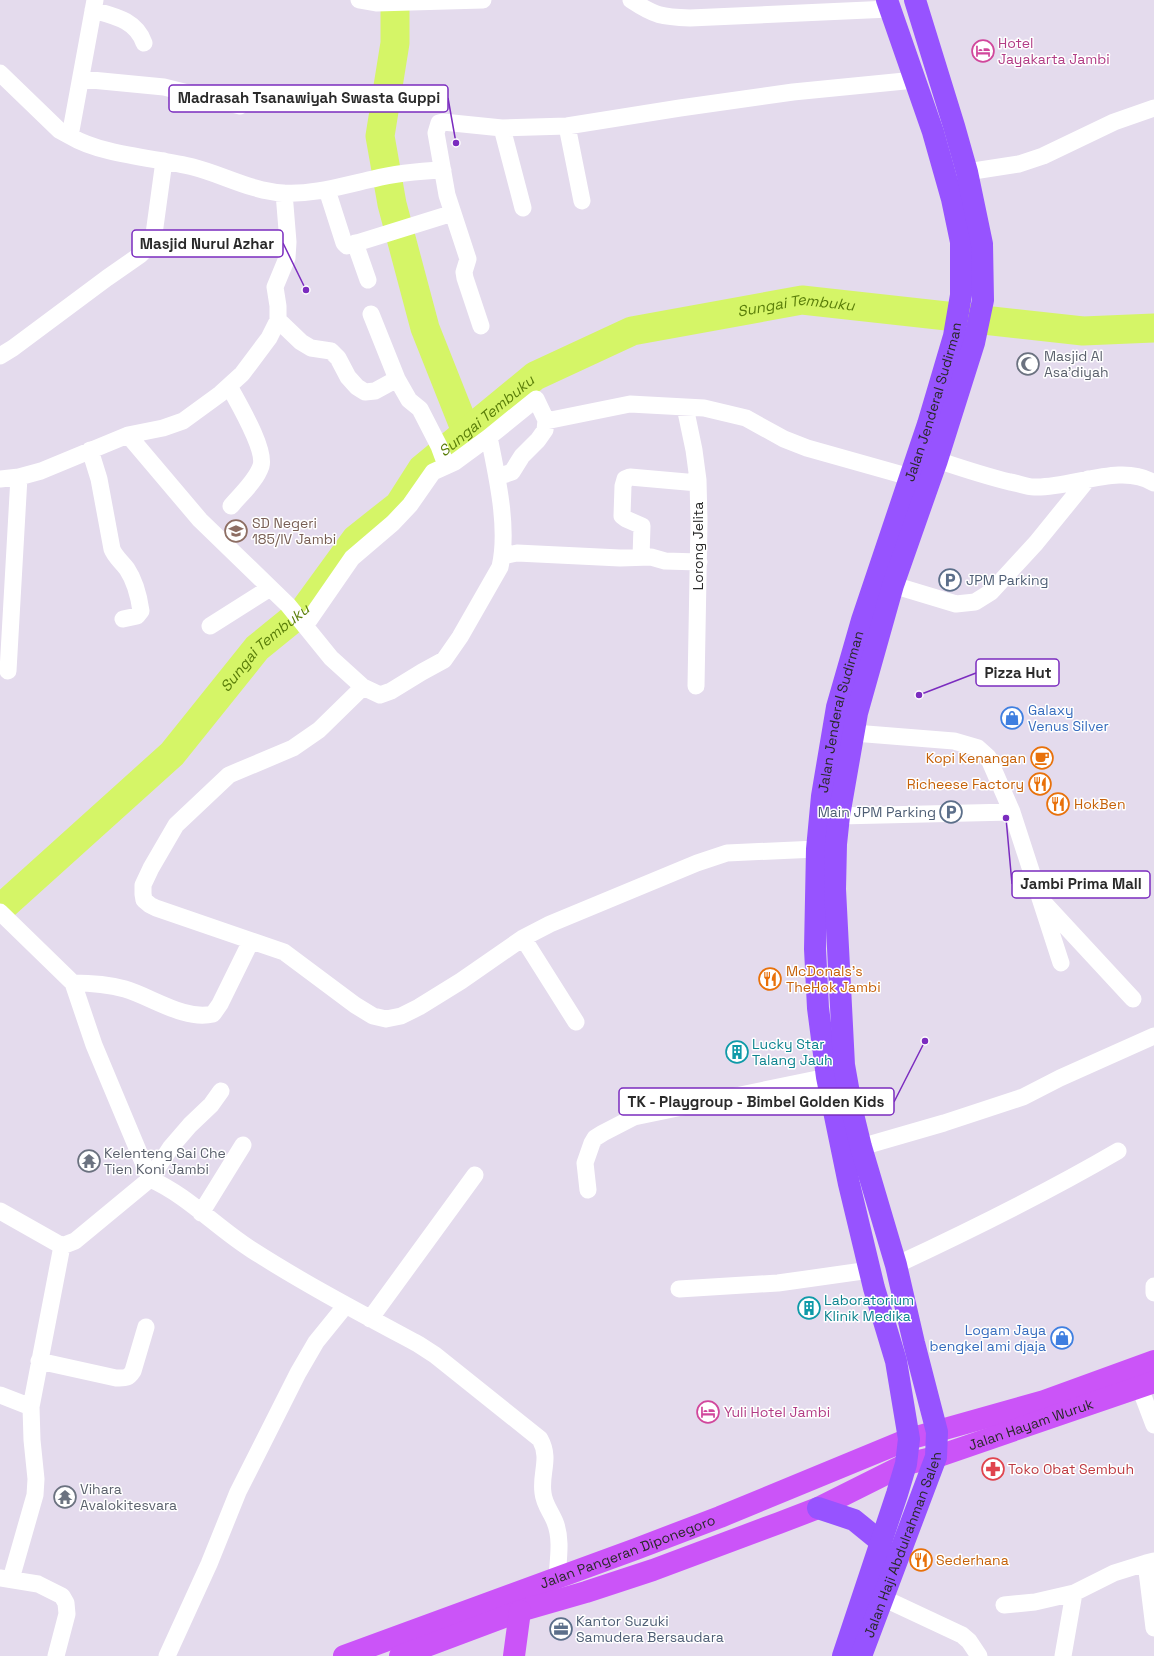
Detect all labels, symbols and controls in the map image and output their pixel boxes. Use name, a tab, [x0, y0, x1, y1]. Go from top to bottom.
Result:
place label: Hotel Jayakarta Jambi	[998, 34, 1110, 68]
hotel icon: Hotel Jayakarta Jambi	[970, 38, 996, 64]
callout: Madrasah Tsanawiyah Swasta Guppi	[169, 85, 448, 112]
text: Madrasah Tsanawiyah Swasta Guppi	[178, 88, 440, 107]
callout: Masjid Nurul Azhar	[132, 230, 283, 257]
text: Masjid Nurul Azhar	[140, 234, 274, 253]
water label: Sungai Tembuku	[736, 289, 856, 321]
street label: Jalan Jenderal Sudirman	[900, 321, 965, 484]
place label: Masjid Al Asa'diyah	[1044, 347, 1109, 381]
mosque icon: Masjid Al Asa'diyah	[1015, 351, 1041, 377]
water label: Sungai Tembuku	[435, 370, 539, 460]
street label: Lorong Jelita	[689, 502, 707, 590]
place label: SD Negeri 185/IV Jambi	[252, 514, 336, 548]
school or university icon: SD Negeri 185/IV Jambi	[223, 518, 249, 544]
parking icon: JPM Parking	[937, 567, 963, 593]
place label: JPM Parking	[966, 571, 1049, 589]
water label: Sungai Tembuku	[216, 599, 314, 695]
street label: Jalan Jenderal Sudirman	[814, 629, 867, 794]
callout: Pizza Hut	[976, 659, 1059, 686]
text: Pizza Hut	[985, 663, 1052, 682]
place label: Galaxy Venus Silver	[1028, 701, 1109, 735]
shop icon: Galaxy Venus Silver	[999, 705, 1025, 731]
cafe icon: Kopi Kenangan	[1029, 745, 1055, 771]
place label: Kopi Kenangan	[926, 749, 1026, 767]
restaurant icon: Richeese Factory	[1027, 771, 1053, 797]
place label: Richeese Factory	[907, 775, 1024, 793]
restaurant icon: HokBen	[1045, 791, 1071, 817]
place label: HokBen	[1074, 795, 1126, 813]
parking icon: Main JPM Parking	[938, 799, 964, 825]
place label: Main JPM Parking	[818, 803, 936, 821]
callout: Jambi Prima Mall	[1012, 871, 1150, 898]
text: Jambi Prima Mall	[1020, 874, 1142, 893]
place label: McDonals's TheHok Jambi	[786, 962, 881, 996]
restaurant icon: McDonals's TheHok Jambi	[757, 966, 783, 992]
place label: Lucky Star Talang Jauh	[752, 1035, 833, 1069]
building icon: Lucky Star Talang Jauh	[724, 1039, 750, 1065]
callout: TK - Playgroup - Bimbel Golden Kids	[619, 1088, 894, 1115]
text: TK - Playgroup - Bimbel Golden Kids	[628, 1092, 885, 1111]
place label: Kelenteng Sai Che Tien Koni Jambi	[104, 1144, 226, 1178]
temple icon: Kelenteng Sai Che Tien Koni Jambi	[76, 1148, 102, 1174]
place label: Laboratorium Klinik Medika	[824, 1291, 914, 1325]
building icon: Laboratorium Klinik Medika	[796, 1295, 822, 1321]
place label: Logam Jaya bengkel ami djaja	[929, 1321, 1046, 1355]
shop icon: Logam Jaya bengkel ami djaja	[1049, 1325, 1075, 1351]
street label: Jalan Hayam Wuruk	[966, 1394, 1096, 1454]
hotel icon: Yuli Hotel Jambi	[695, 1399, 721, 1425]
place label: Yuli Hotel Jambi	[724, 1403, 830, 1421]
street label: Jalan Haji Abdulrahman Saleh	[860, 1452, 945, 1640]
pharmacy icon: Toko Obat Sembuh	[980, 1456, 1006, 1482]
place label: Toko Obat Sembuh	[1008, 1460, 1134, 1478]
place label: Vihara Avalokitesvara	[80, 1480, 177, 1514]
temple icon: Vihara Avalokitesvara	[52, 1484, 78, 1510]
street label: Jalan Pangeran Diponegoro	[537, 1511, 718, 1593]
restaurant icon: Sederhana	[908, 1547, 934, 1573]
place label: Sederhana	[936, 1551, 1009, 1569]
place label: Kantor Suzuki Samudera Bersaudara	[576, 1612, 724, 1646]
office icon: Kantor Suzuki Samudera Bersaudara	[548, 1616, 574, 1642]

